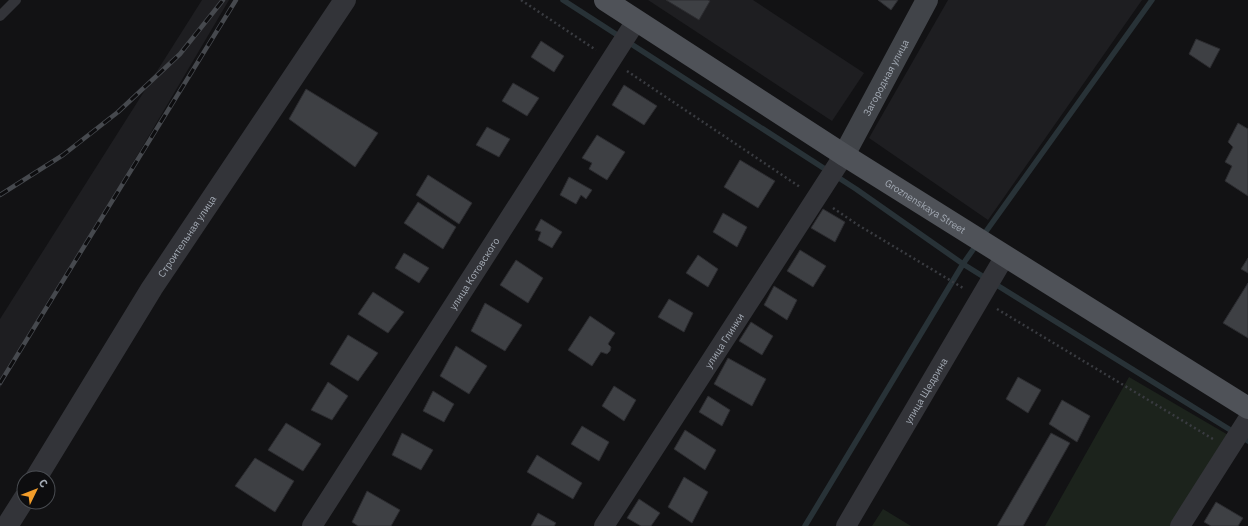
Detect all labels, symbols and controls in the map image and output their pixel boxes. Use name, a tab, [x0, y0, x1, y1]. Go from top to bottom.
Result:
street label: Загородная улица	[860, 36, 912, 118]
street label: Groznenskaya Street	[883, 176, 969, 237]
street label: Строительная улица	[155, 192, 219, 280]
street label: улица Котовского	[446, 235, 502, 312]
street label: улица Глинки	[701, 310, 747, 370]
street label: улица Щедрина	[901, 355, 950, 426]
north arrow	[16, 470, 56, 510]
text: С	[36, 476, 51, 491]

